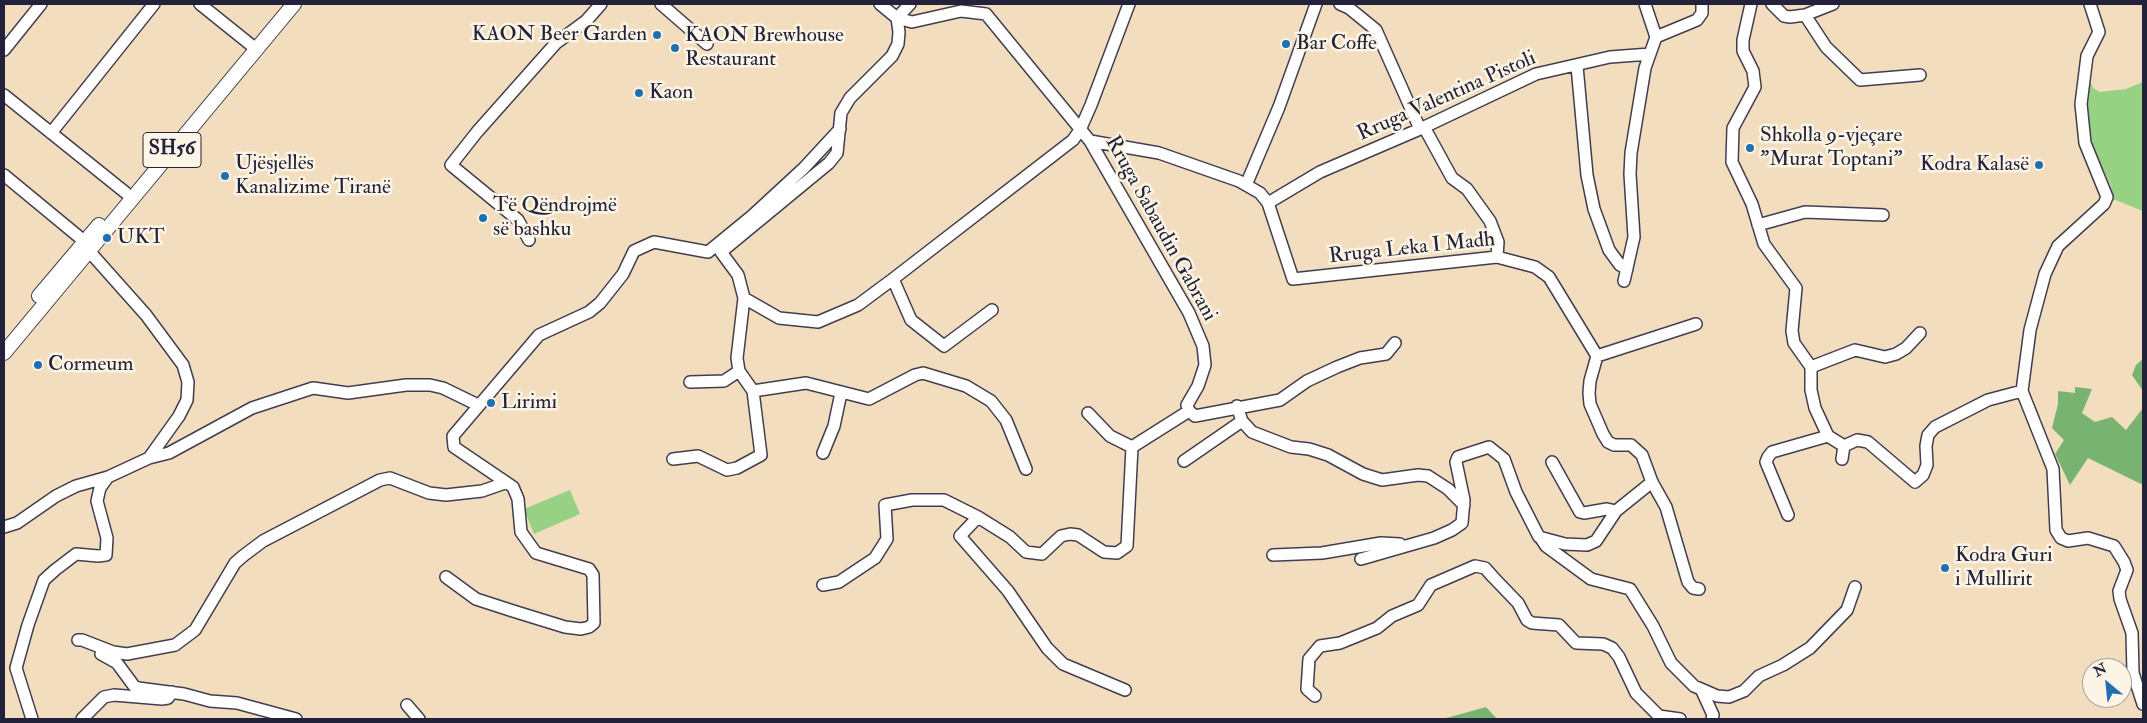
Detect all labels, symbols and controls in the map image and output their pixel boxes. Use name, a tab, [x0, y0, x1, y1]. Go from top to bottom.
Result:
place label: KAON Beer Garden	[472, 22, 647, 48]
place label: KAON Brewhouse Restaurant	[685, 23, 844, 73]
marker: KAON Beer Garden	[651, 29, 663, 41]
place label: Bar Coffe	[1296, 31, 1377, 57]
marker: Bar Coffe	[1280, 38, 1292, 50]
marker: KAON Brewhouse Restaurant	[669, 42, 681, 54]
street label: Rruga Valentina Pistoli	[1354, 46, 1540, 148]
place label: Kaon	[649, 80, 693, 106]
marker: Kaon	[633, 87, 645, 99]
place label: Shkolla 9-vjeçare "Murat Toptani"	[1760, 123, 1902, 173]
road number: SH56	[143, 132, 201, 168]
street label: Rruga Sabaudin Gabrani	[1099, 132, 1221, 326]
marker: Shkolla 9-vjeçare "Murat Toptani"	[1744, 142, 1756, 154]
place label: Ujësjellës Kanalizime Tiranë	[235, 151, 391, 201]
place label: Kodra Kalasë	[1920, 152, 2029, 178]
marker: Kodra Kalasë	[2033, 159, 2045, 171]
marker: Ujësjellës Kanalizime Tiranë	[219, 170, 231, 182]
place label: Të Qëndrojmë së bashku	[493, 193, 617, 243]
marker: Të Qëndrojmë së bashku	[477, 212, 489, 224]
place label: UKT	[117, 225, 165, 251]
street label: Rruga Leka I Madh	[1328, 228, 1496, 270]
marker: UKT	[101, 232, 113, 244]
place label: Cormeum	[48, 352, 133, 378]
marker: Cormeum	[32, 359, 44, 371]
place label: Lirimi	[501, 390, 557, 416]
marker: Lirimi	[485, 397, 497, 409]
place label: Kodra Guri i Mullirit	[1955, 543, 2053, 593]
marker: Kodra Guri i Mullirit	[1939, 562, 1951, 574]
north arrow	[2082, 658, 2132, 708]
text: N	[2091, 660, 2110, 681]

